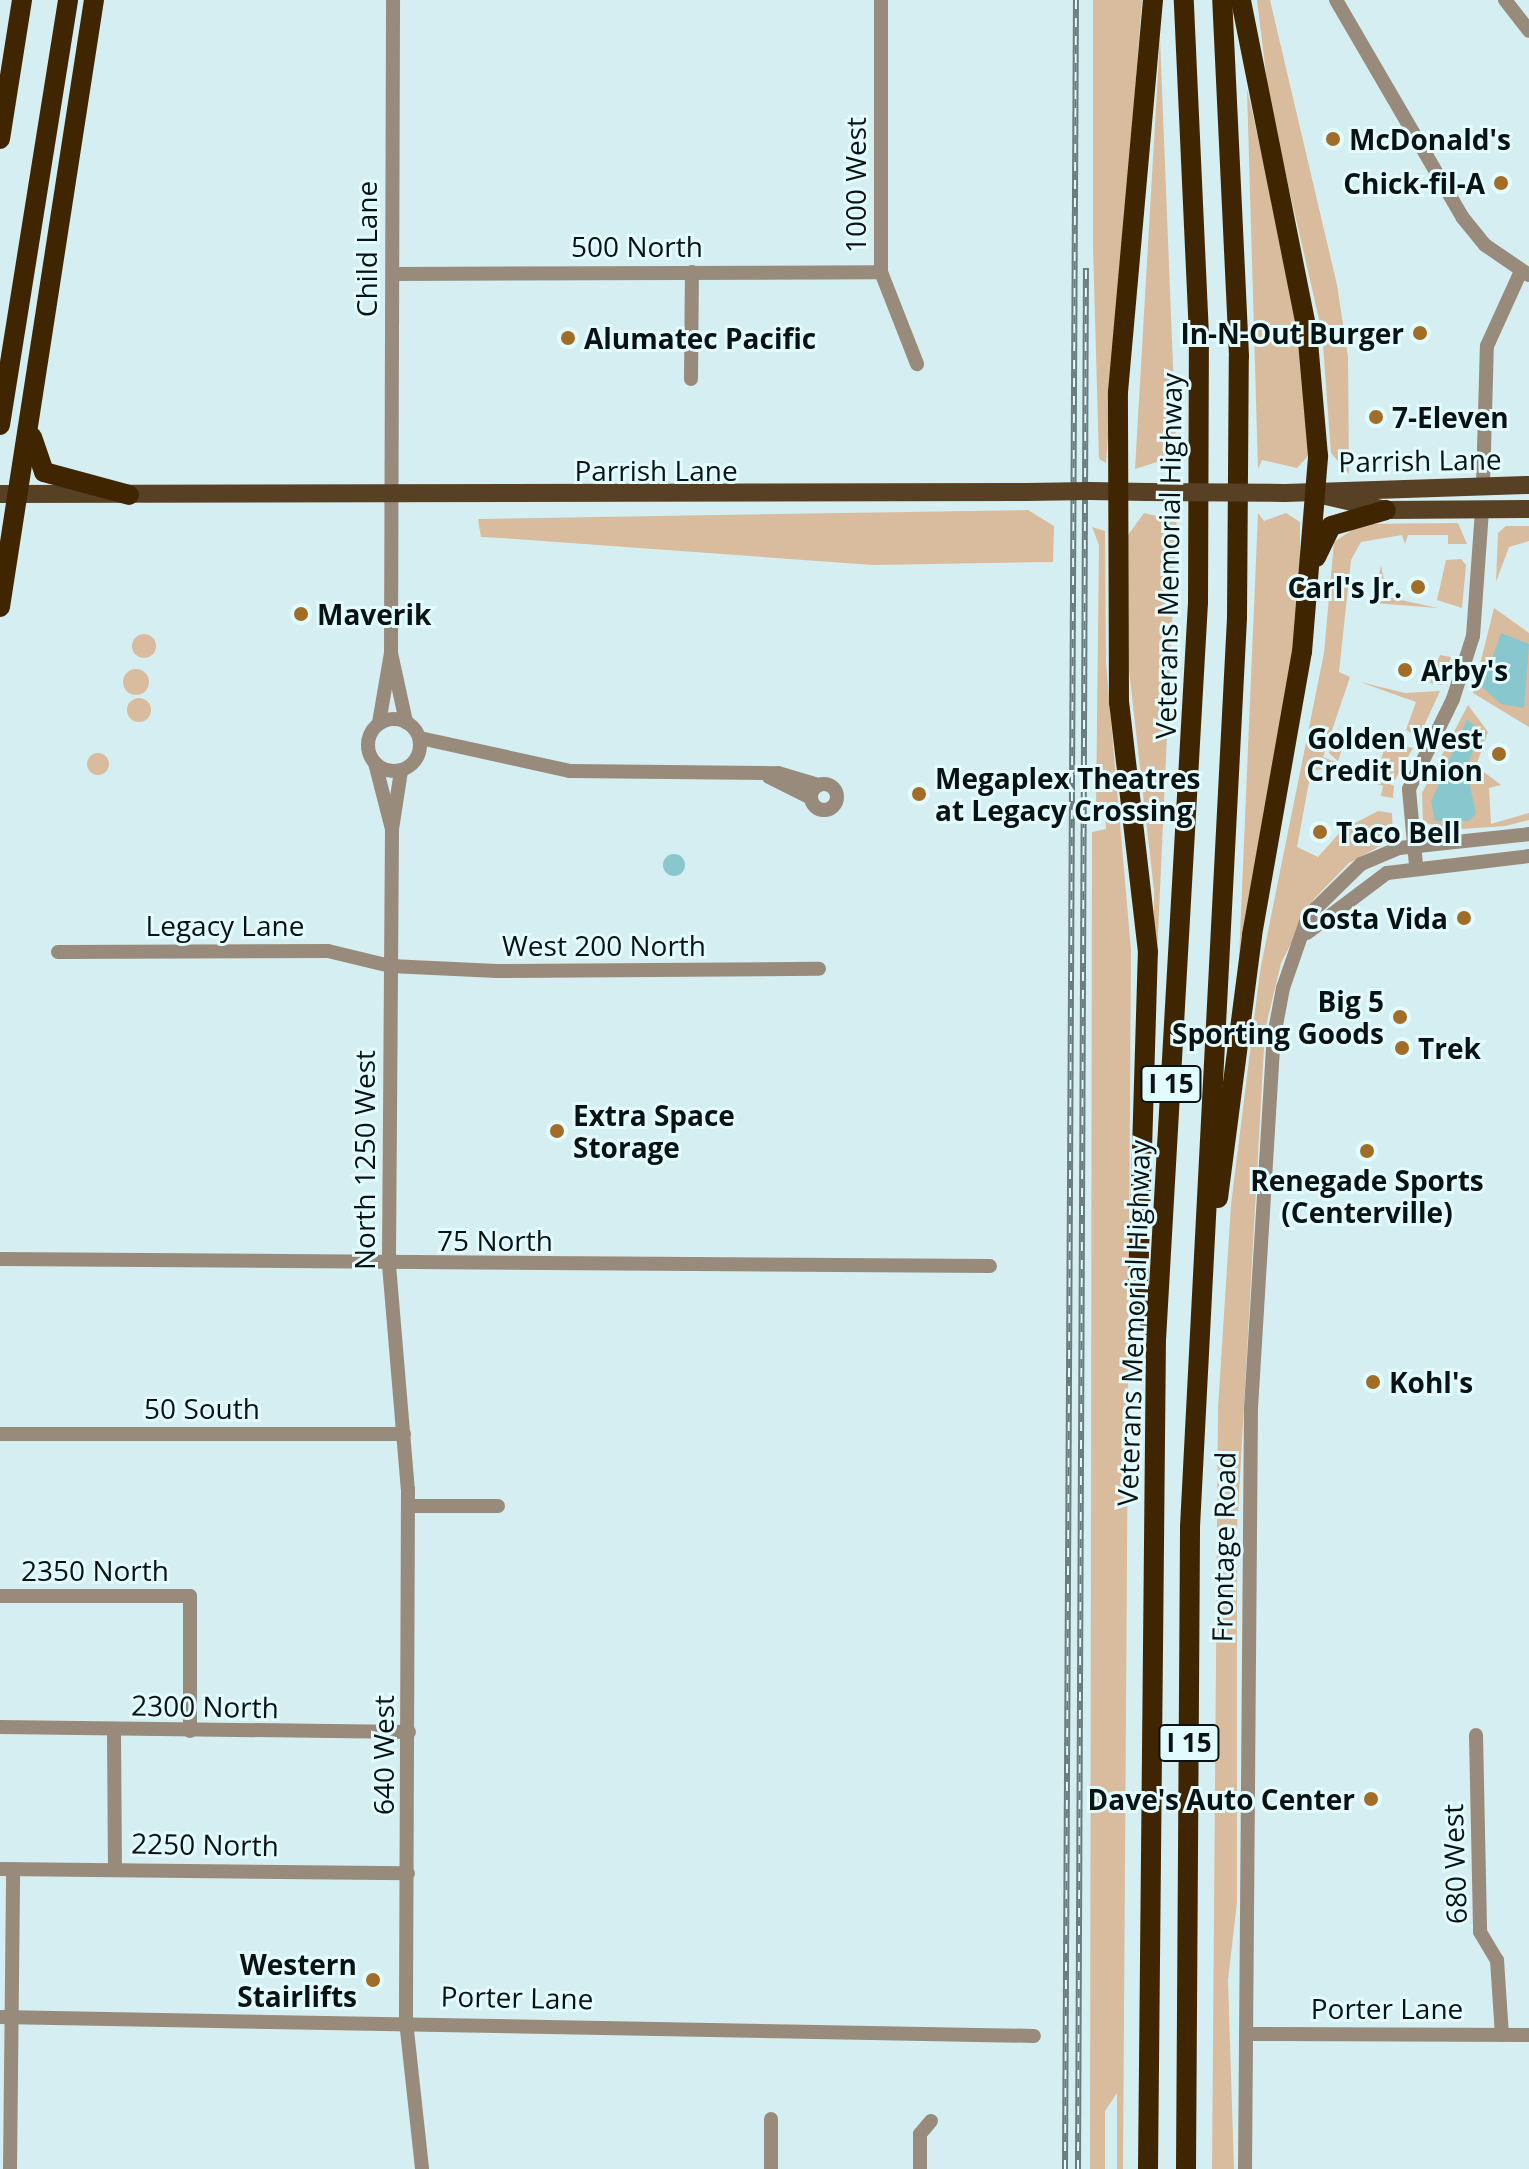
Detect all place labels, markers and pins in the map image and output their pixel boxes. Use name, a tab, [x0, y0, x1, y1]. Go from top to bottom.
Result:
place label: McDonald's	[1349, 122, 1511, 156]
marker: McDonald's	[1324, 130, 1342, 148]
place label: Chick-fil-A	[1343, 166, 1485, 200]
marker: Chick-fil-A	[1492, 174, 1510, 192]
place label: In-N-Out Burger	[1180, 316, 1404, 350]
place label: Alumatec Pacific	[584, 321, 816, 355]
marker: In-N-Out Burger	[1411, 324, 1429, 342]
marker: Alumatec Pacific	[559, 329, 577, 347]
place label: 7-Eleven	[1392, 400, 1509, 434]
marker: 7-Eleven	[1367, 408, 1385, 426]
place label: Carl's Jr.	[1287, 570, 1402, 604]
marker: Carl's Jr.	[1409, 578, 1427, 596]
place label: Maverik	[317, 597, 431, 631]
marker: Maverik	[292, 605, 310, 623]
place label: Arby's	[1421, 653, 1508, 687]
marker: Arby's	[1396, 661, 1414, 679]
place label: Golden West Credit Union	[1306, 721, 1483, 787]
marker: Golden West Credit Union	[1490, 745, 1508, 763]
place label: Megaplex Theatres at Legacy Crossing	[935, 761, 1200, 827]
marker: Megaplex Theatres at Legacy Crossing	[910, 785, 928, 803]
place label: Taco Bell	[1336, 815, 1461, 849]
marker: Taco Bell	[1311, 823, 1329, 841]
place label: Costa Vida	[1301, 901, 1448, 935]
marker: Costa Vida	[1455, 909, 1473, 927]
place label: Big 5 Sporting Goods	[1172, 984, 1384, 1050]
marker: Big 5 Sporting Goods	[1391, 1008, 1409, 1026]
place label: Trek	[1418, 1031, 1481, 1065]
marker: Trek	[1393, 1039, 1411, 1057]
place label: Extra Space Storage	[573, 1098, 735, 1164]
marker: Extra Space Storage	[548, 1122, 566, 1140]
marker: Renegade Sports (Centerville)	[1358, 1142, 1376, 1160]
place label: Renegade Sports (Centerville)	[1250, 1163, 1484, 1229]
place label: Kohl's	[1389, 1365, 1473, 1399]
marker: Kohl's	[1364, 1373, 1382, 1391]
place label: Dave's Auto Center	[1088, 1782, 1355, 1816]
marker: Dave's Auto Center	[1362, 1790, 1380, 1808]
place label: Western Stairlifts	[237, 1947, 357, 2013]
marker: Western Stairlifts	[364, 1971, 382, 1989]

